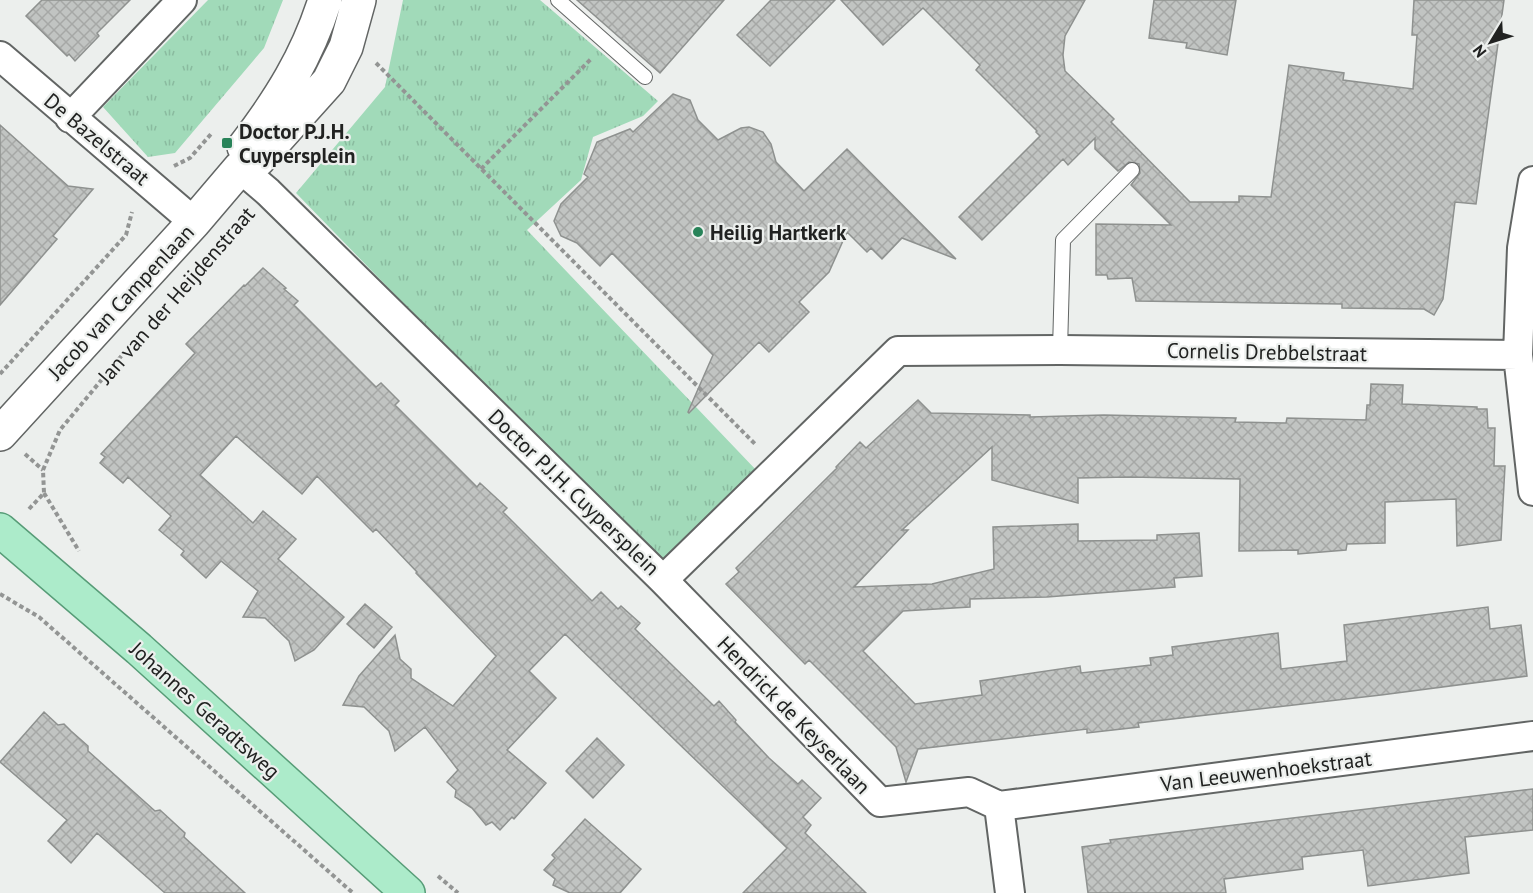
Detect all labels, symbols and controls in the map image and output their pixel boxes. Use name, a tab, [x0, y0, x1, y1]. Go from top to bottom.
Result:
north arrow	[1461, 12, 1521, 72]
text: N	[1468, 41, 1490, 62]
street label: De Bazelstraat	[39, 87, 155, 191]
place label: Doctor P.J.H. Cuypersplein	[239, 118, 355, 169]
marker: Doctor P.J.H. Cuypersplein	[220, 136, 234, 150]
street label: Jan van der Heijdenstraat	[91, 201, 260, 390]
street label: Jacob van Campenlaan	[42, 219, 200, 386]
place label: Heilig Hartkerk	[710, 219, 847, 246]
marker: Heilig Hartkerk	[691, 225, 705, 239]
street label: Cornelis Drebbelstraat	[1167, 337, 1367, 367]
street label: Doctor P.J.H. Cuypersplein	[483, 403, 665, 581]
street label: Hendrick de Keyserlaan	[712, 630, 876, 800]
street label: Johannes Geradtsweg	[124, 635, 286, 784]
street label: Van Leeuwenhoekstraat	[1158, 745, 1373, 797]

